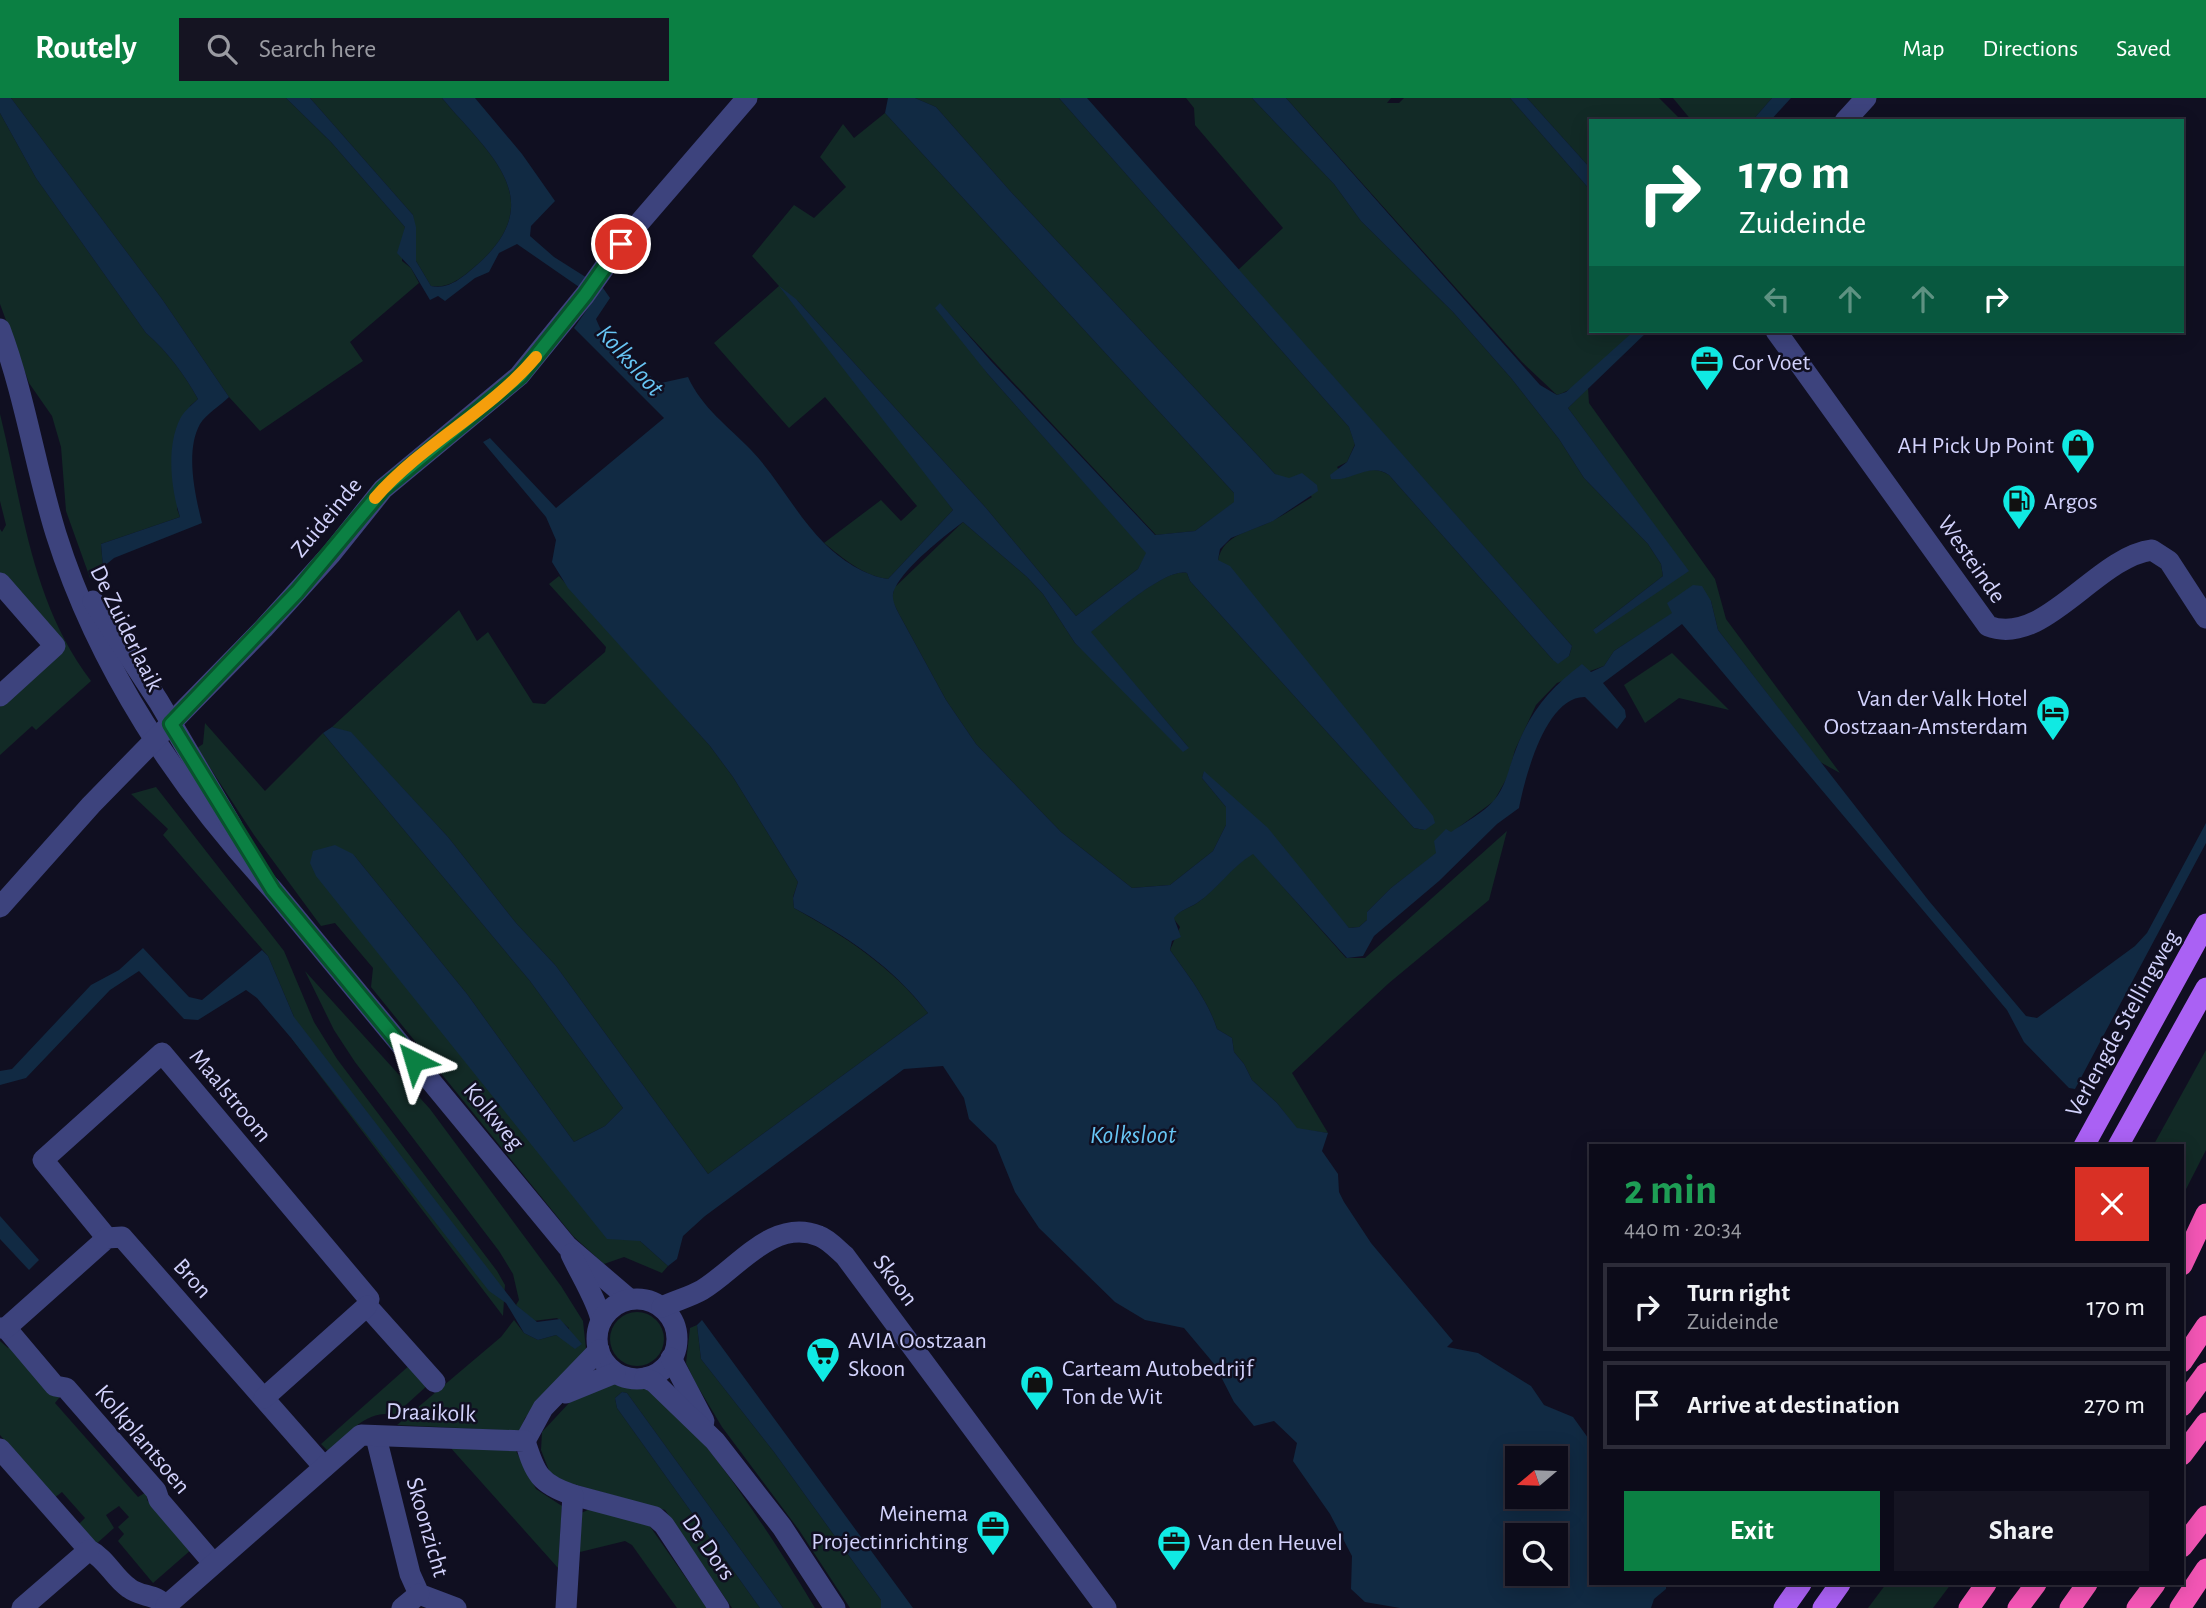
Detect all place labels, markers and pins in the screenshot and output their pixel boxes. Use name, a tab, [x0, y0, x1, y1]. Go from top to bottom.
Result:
pin	[591, 214, 651, 274]
office icon: Cor Voet	[1688, 343, 1726, 392]
place label: Cor Voet	[1732, 351, 1811, 375]
shop icon: AH Pick Up Point	[2059, 426, 2097, 475]
place label: AH Pick Up Point	[1897, 434, 2054, 458]
fuel station icon: Argos	[2000, 482, 2038, 531]
place label: Argos	[2044, 490, 2098, 514]
place label: Van der Valk Hotel Oostzaan-Amsterdam	[1824, 687, 2028, 739]
hotel icon: Van der Valk Hotel Oostzaan-Amsterdam	[2034, 693, 2072, 742]
place label: AVIA Oostzaan Skoon	[848, 1329, 987, 1381]
supermarket icon: AVIA Oostzaan Skoon	[804, 1335, 842, 1384]
place label: Carteam Autobedrijf Ton de Wit	[1062, 1357, 1255, 1409]
shop icon: Carteam Autobedrijf Ton de Wit	[1018, 1363, 1056, 1412]
place label: Meinema Projectinrichting	[811, 1502, 968, 1554]
office icon: Meinema Projectinrichting	[974, 1508, 1012, 1557]
office icon: Van den Heuvel	[1155, 1523, 1193, 1572]
place label: Van den Heuvel	[1198, 1531, 1343, 1555]

